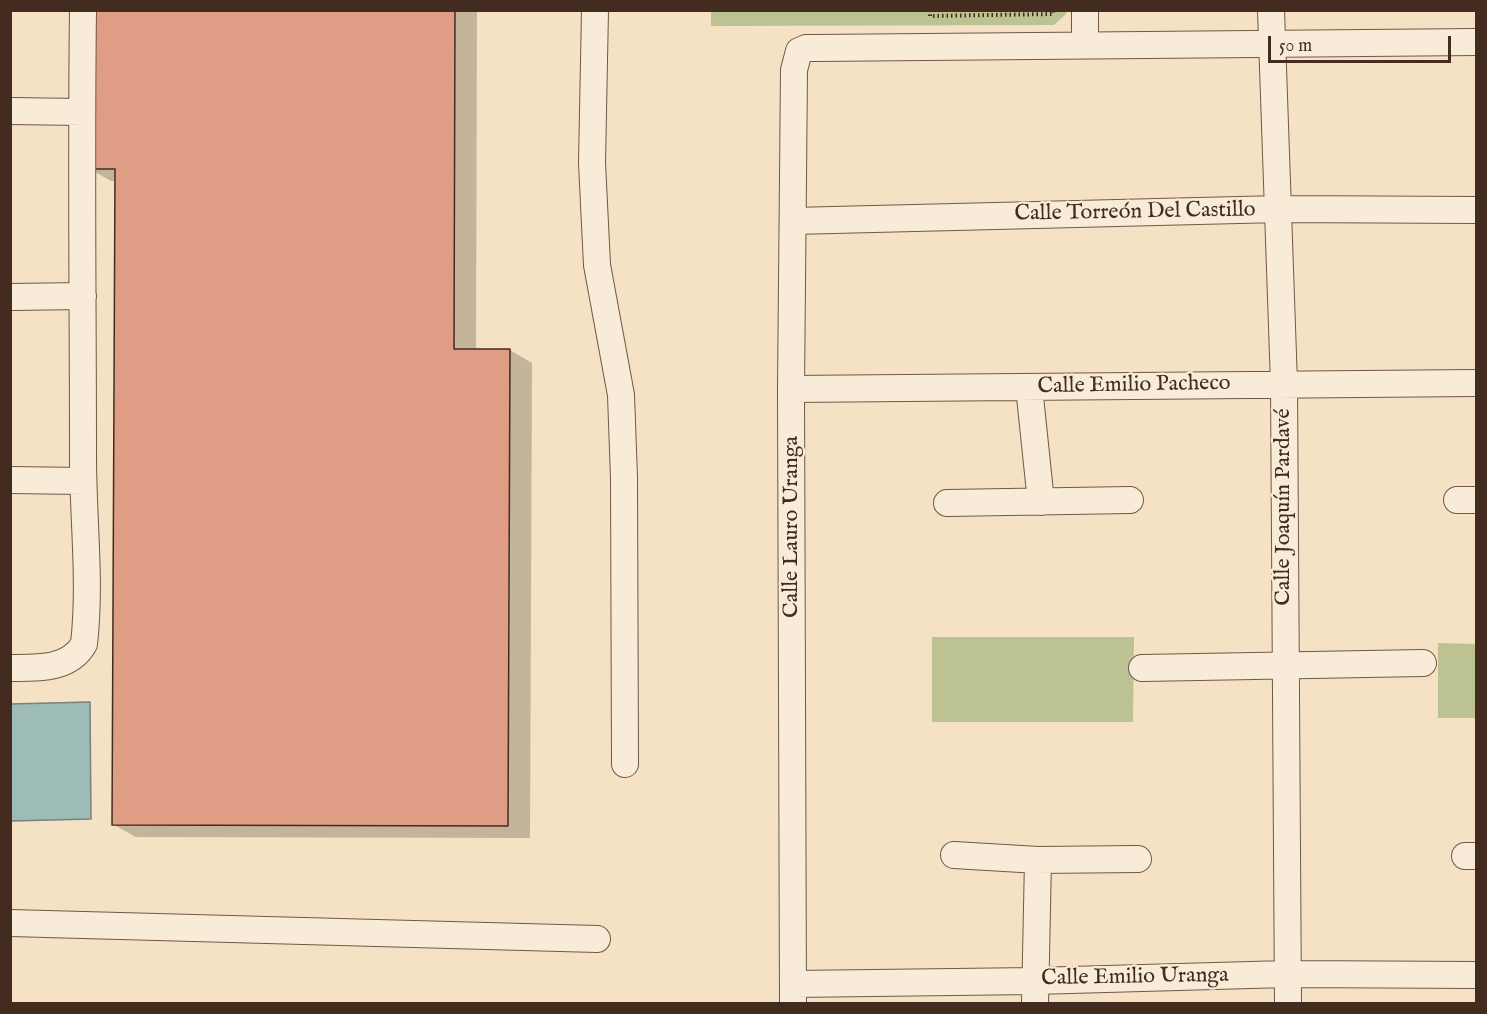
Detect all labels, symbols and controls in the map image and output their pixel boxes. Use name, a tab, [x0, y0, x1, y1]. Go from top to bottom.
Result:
scale bar	[1271, 24, 1454, 62]
text: 50 m	[1279, 35, 1312, 58]
street label: Calle Torreón Del Castillo	[1014, 198, 1256, 228]
street label: Calle Emilio Pacheco	[1037, 371, 1231, 401]
street label: Calle Joaquín Pardavé	[1271, 408, 1297, 606]
street label: Calle Lauro Uranga	[779, 436, 805, 618]
street label: Calle Emilio Uranga	[1041, 963, 1229, 993]

